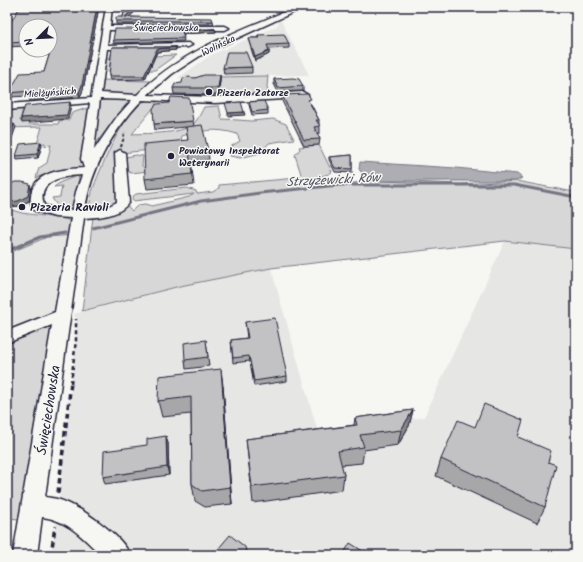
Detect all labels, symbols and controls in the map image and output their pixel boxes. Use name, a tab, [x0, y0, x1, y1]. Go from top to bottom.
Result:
north arrow	[18, 18, 58, 58]
street label: Święciechowska	[134, 20, 199, 36]
street label: Wolińska	[199, 31, 238, 61]
text: N	[20, 35, 39, 48]
street label: Mielżyńskich	[23, 83, 77, 103]
place label: Pizzeria Zatorze	[217, 85, 289, 101]
marker: Pizzeria Zatorze	[204, 87, 214, 97]
place label: Powiatowy Inspektorat Weterynarii	[179, 143, 280, 171]
marker: Powiatowy Inspektorat Weterynarii	[166, 151, 176, 161]
water label: Strzyżewicki Rów	[286, 167, 383, 193]
place label: Pizzeria Ravioli	[30, 198, 109, 217]
marker: Pizzeria Ravioli	[17, 202, 27, 212]
street label: Święciechowska	[31, 364, 67, 457]

